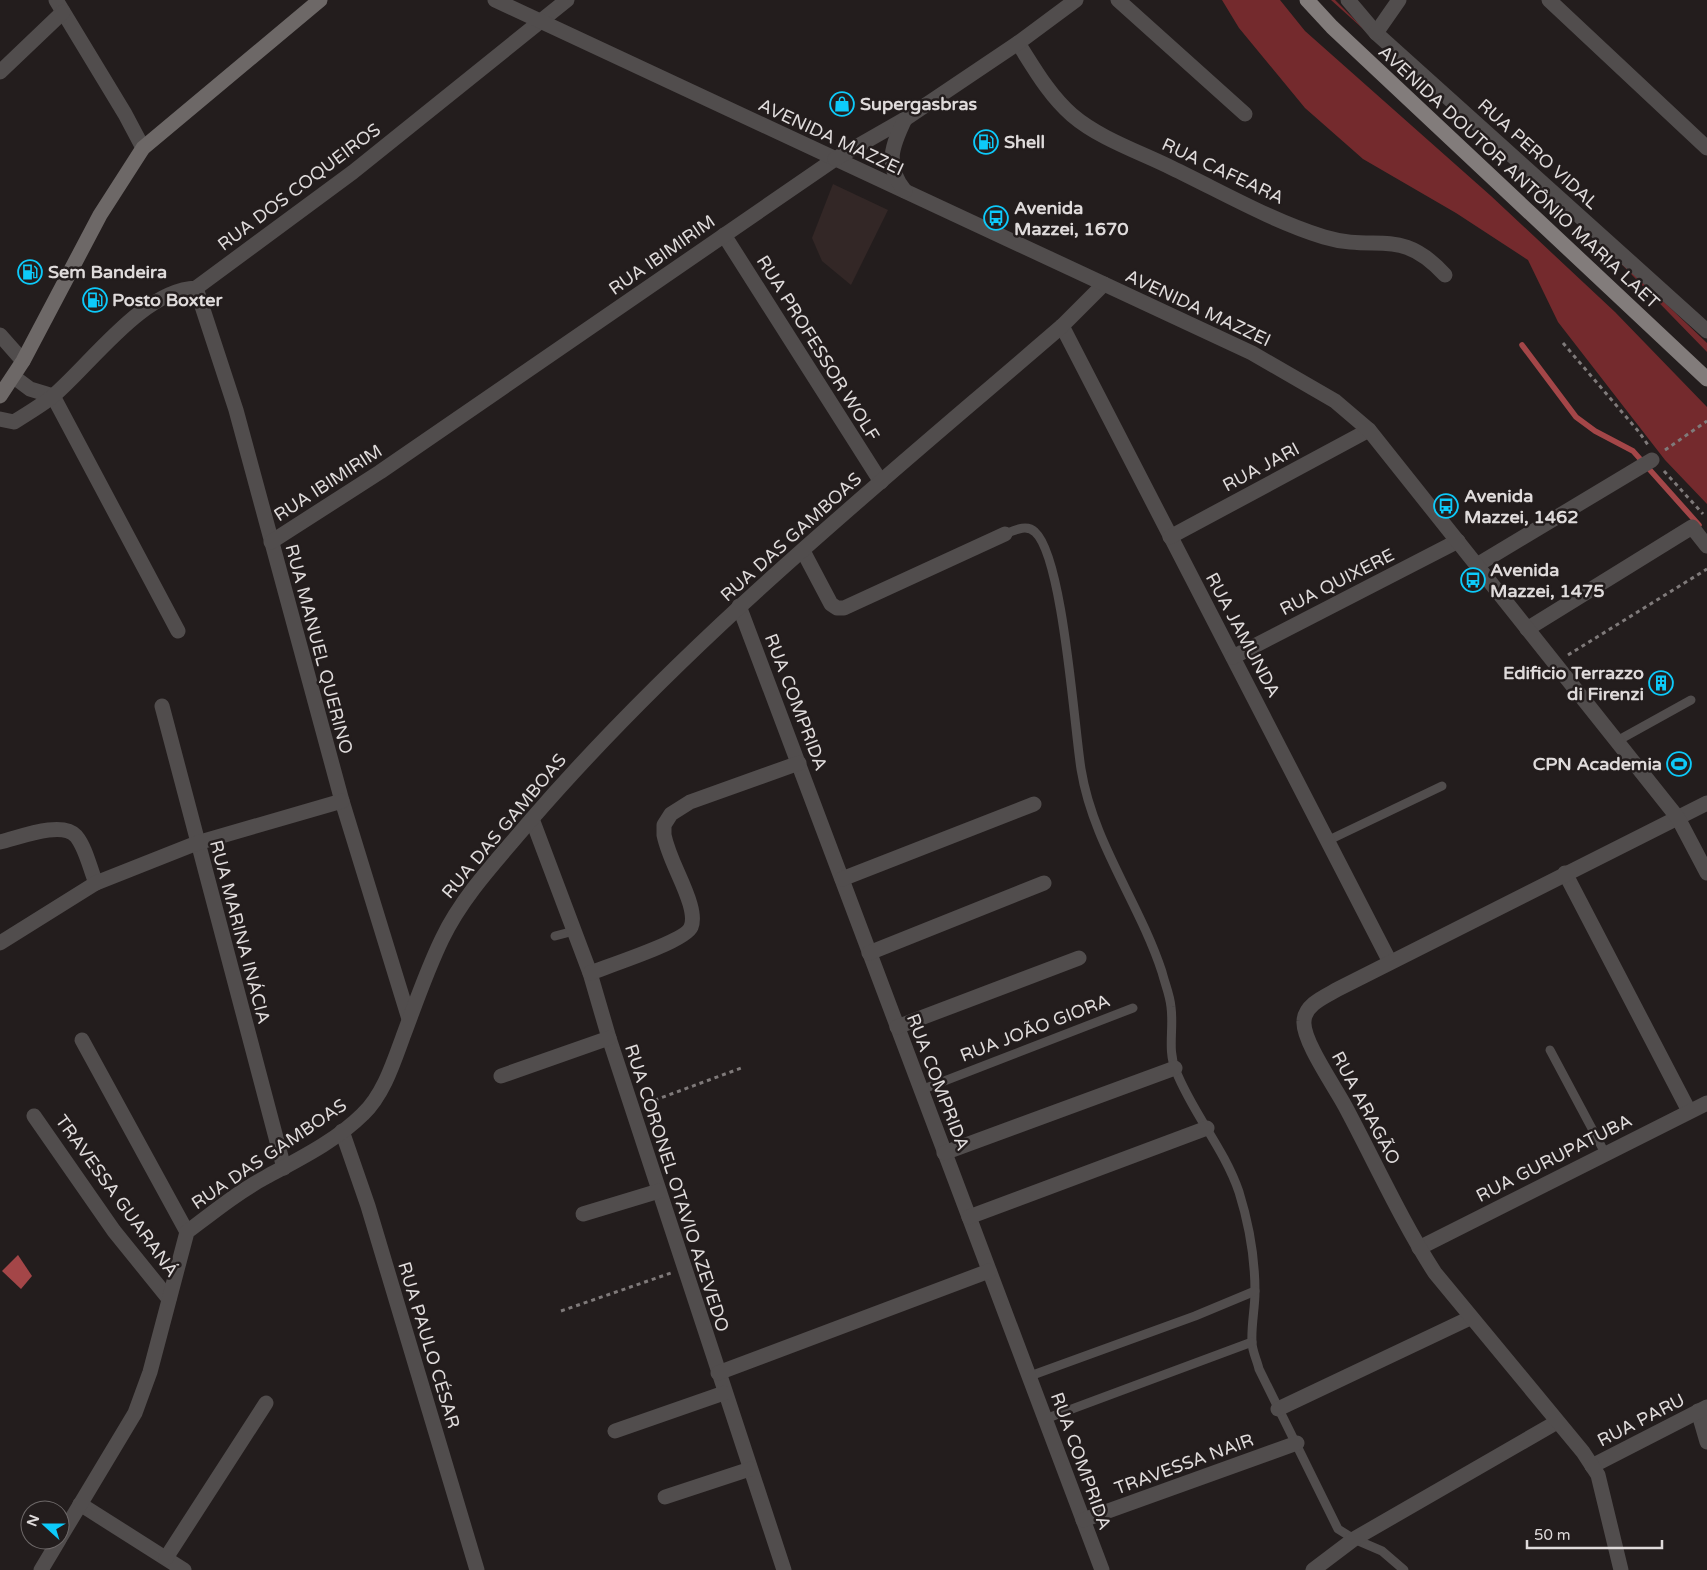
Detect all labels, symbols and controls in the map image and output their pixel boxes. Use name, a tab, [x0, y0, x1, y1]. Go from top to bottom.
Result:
street label: AVENIDA DOUTOR ANTÔNIO MARIA LAET	[1374, 41, 1664, 313]
shop icon: Supergasbras	[829, 91, 855, 117]
place label: Supergasbras	[860, 93, 978, 115]
street label: AVENIDA MAZZEI	[755, 94, 907, 180]
street label: RUA PERO VIDAL	[1473, 94, 1603, 214]
street label: RUA DOS COQUEIROS	[213, 119, 385, 255]
fuel station icon: Shell	[973, 129, 999, 155]
place label: Shell	[1004, 131, 1045, 153]
street label: RUA CAFEARA	[1158, 133, 1288, 209]
place label: Avenida Mazzei, 1670	[1014, 197, 1129, 240]
bus stop icon: Avenida Mazzei, 1670	[983, 205, 1009, 231]
street label: RUA IBIMIRIM	[605, 210, 719, 300]
street label: RUA PROFESSOR WOLF	[752, 251, 884, 445]
fuel station icon: Sem Bandeira	[17, 259, 43, 285]
place label: Sem Bandeira	[48, 261, 167, 283]
street label: AVENIDA MAZZEI	[1122, 265, 1274, 351]
fuel station icon: Posto Boxter	[82, 287, 108, 313]
place label: Posto Boxter	[112, 289, 223, 311]
street label: RUA JARI	[1219, 438, 1303, 496]
street label: RUA IBIMIRIM	[270, 440, 386, 526]
street label: RUA DAS GAMBOAS	[716, 468, 866, 606]
place label: Avenida Mazzei, 1462	[1464, 485, 1579, 528]
bus stop icon: Avenida Mazzei, 1462	[1433, 493, 1459, 519]
street label: RUA MANUEL QUERINO	[280, 542, 358, 756]
street label: RUA QUIXERE	[1276, 544, 1398, 620]
place label: Avenida Mazzei, 1475	[1490, 559, 1605, 602]
bus stop icon: Avenida Mazzei, 1475	[1460, 567, 1486, 593]
street label: RUA JAMUNDA	[1201, 569, 1285, 701]
street label: RUA COMPRIDA	[760, 630, 832, 774]
place label: Edificio Terrazzo di Firenzi	[1503, 662, 1644, 705]
building icon: Edificio Terrazzo di Firenzi	[1648, 670, 1674, 696]
street label: RUA DAS GAMBOAS	[437, 749, 571, 903]
sports icon: CPN Academia	[1666, 751, 1692, 777]
place label: CPN Academia	[1533, 753, 1662, 775]
street label: RUA MARINA INÁCIA	[205, 838, 275, 1026]
street label: RUA JOÃO GIORA	[957, 989, 1113, 1067]
street label: RUA COMPRIDA	[902, 1010, 974, 1154]
street label: RUA CORONEL OTAVIO AZEVEDO	[620, 1041, 734, 1335]
street label: RUA ARAGÃO	[1327, 1048, 1405, 1168]
street label: RUA DAS GAMBOAS	[187, 1094, 351, 1214]
street label: RUA GURUPATUBA	[1472, 1109, 1636, 1207]
street label: TRAVESSA GUARANÁ	[51, 1111, 183, 1281]
street label: RUA PAULO CÉSAR	[393, 1259, 465, 1431]
street label: RUA COMPRIDA	[1046, 1389, 1116, 1533]
street label: RUA PARU	[1594, 1389, 1688, 1451]
street label: TRAVESSA NAIR	[1111, 1429, 1257, 1499]
north arrow	[20, 1500, 70, 1550]
text: N	[23, 1512, 43, 1529]
scale bar	[1527, 1518, 1662, 1550]
text: 50 m	[1534, 1526, 1571, 1544]

